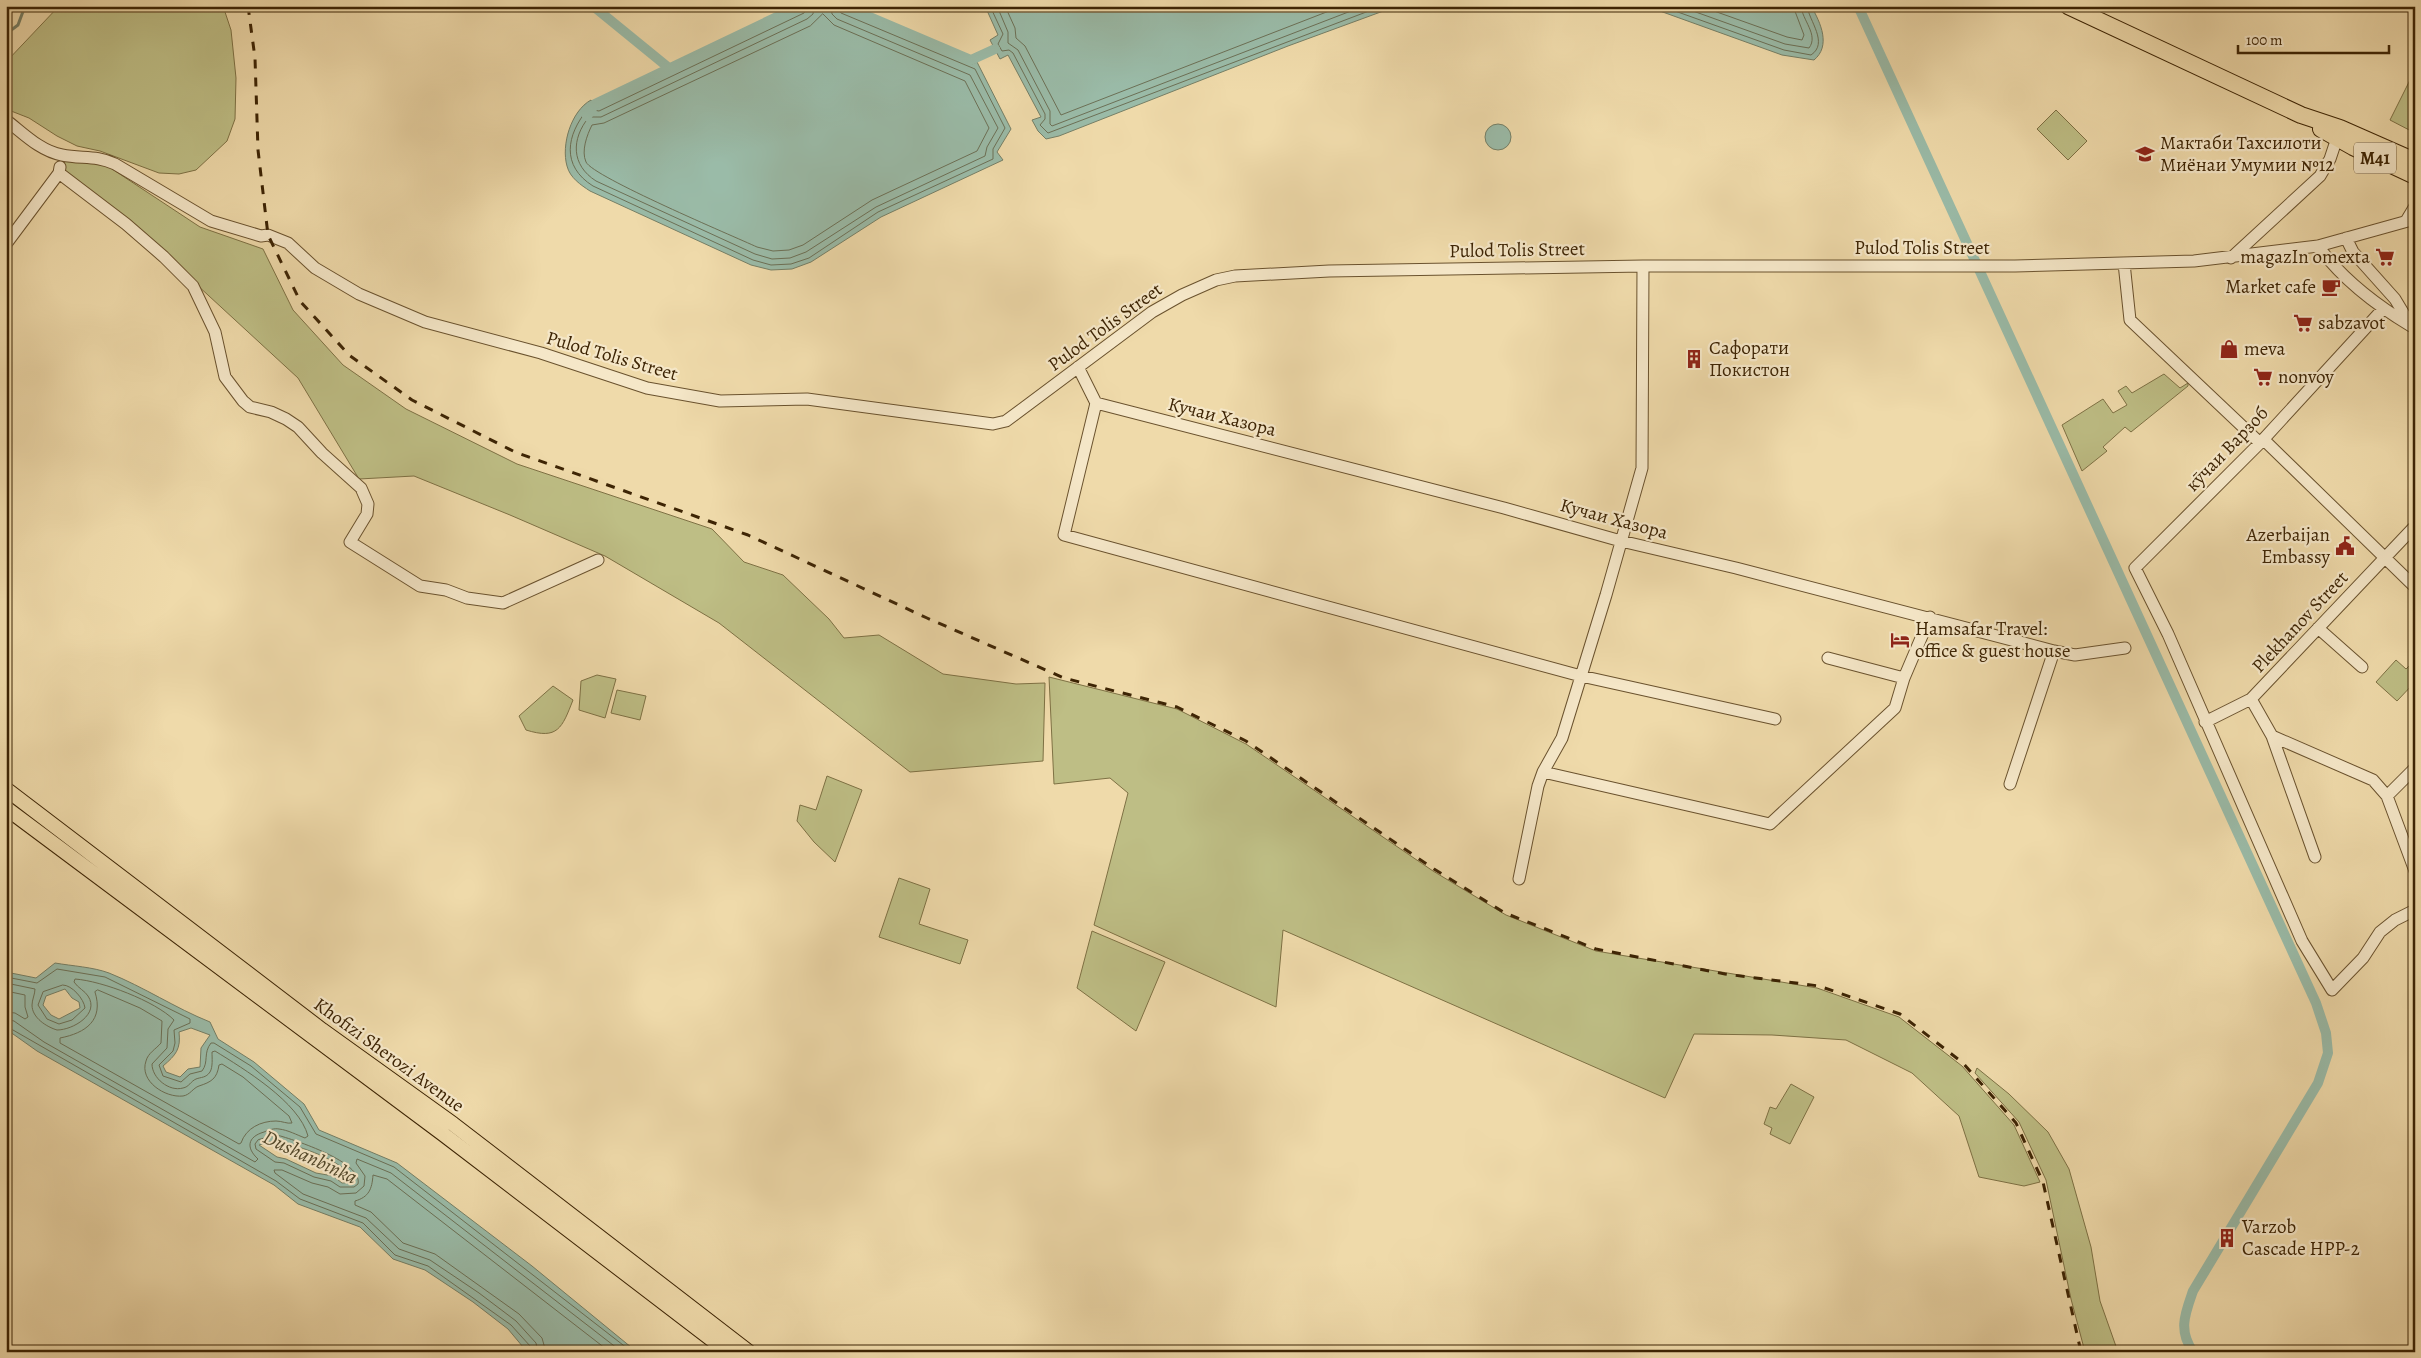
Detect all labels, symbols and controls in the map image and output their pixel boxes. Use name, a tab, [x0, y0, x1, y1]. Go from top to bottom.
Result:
scale bar	[2238, 22, 2390, 54]
text: 100 m	[2246, 30, 2283, 50]
place label: Мактаби Тахсилоти Миёнаи Умумии №12	[2160, 130, 2334, 178]
road number: M41	[2354, 142, 2396, 174]
school or university icon: Мактаби Тахсилоти Миёнаи Умумии №12	[2134, 143, 2156, 165]
street label: Pulod Tolis Street	[1854, 235, 1990, 261]
street label: Pulod Tolis Street	[1449, 236, 1585, 264]
place label: magazIn omexta	[2240, 244, 2370, 270]
supermarket icon: magazIn omexta	[2374, 246, 2396, 268]
place label: Market cafe	[2225, 274, 2316, 300]
cafe icon: Market cafe	[2320, 276, 2342, 298]
street label: Pulod Tolis Street	[1042, 277, 1168, 377]
place label: sabzavot	[2318, 310, 2385, 336]
supermarket icon: sabzavot	[2292, 312, 2314, 334]
street label: Pulod Tolis Street	[543, 325, 681, 387]
place label: Сафорати Покистон	[1709, 335, 1790, 383]
place label: meva	[2244, 336, 2285, 362]
shop icon: meva	[2218, 338, 2240, 360]
building icon: Сафорати Покистон	[1683, 348, 1705, 370]
place label: nonvoy	[2278, 364, 2334, 390]
supermarket icon: nonvoy	[2252, 366, 2274, 388]
street label: Кучаи Хазора	[1165, 391, 1279, 443]
street label: кӯчаи Варзоб	[2180, 401, 2274, 497]
street label: Кучаи Хазора	[1557, 492, 1671, 546]
place label: Azerbaijan Embassy	[2245, 522, 2331, 570]
public building icon: Azerbaijan Embassy	[2334, 535, 2356, 557]
street label: Plekhanov Street	[2246, 565, 2354, 679]
place label: Hamsafar Travel: office & guest house	[1915, 616, 2070, 664]
hotel icon: Hamsafar Travel: office & guest house	[1889, 629, 1911, 651]
street label: Khofizi Sherozi Avenue	[309, 992, 469, 1118]
water label: Dushanbinka	[259, 1123, 361, 1191]
place label: Varzob Cascade HPP-2	[2241, 1214, 2360, 1262]
building icon: Varzob Cascade HPP-2	[2216, 1227, 2238, 1249]

